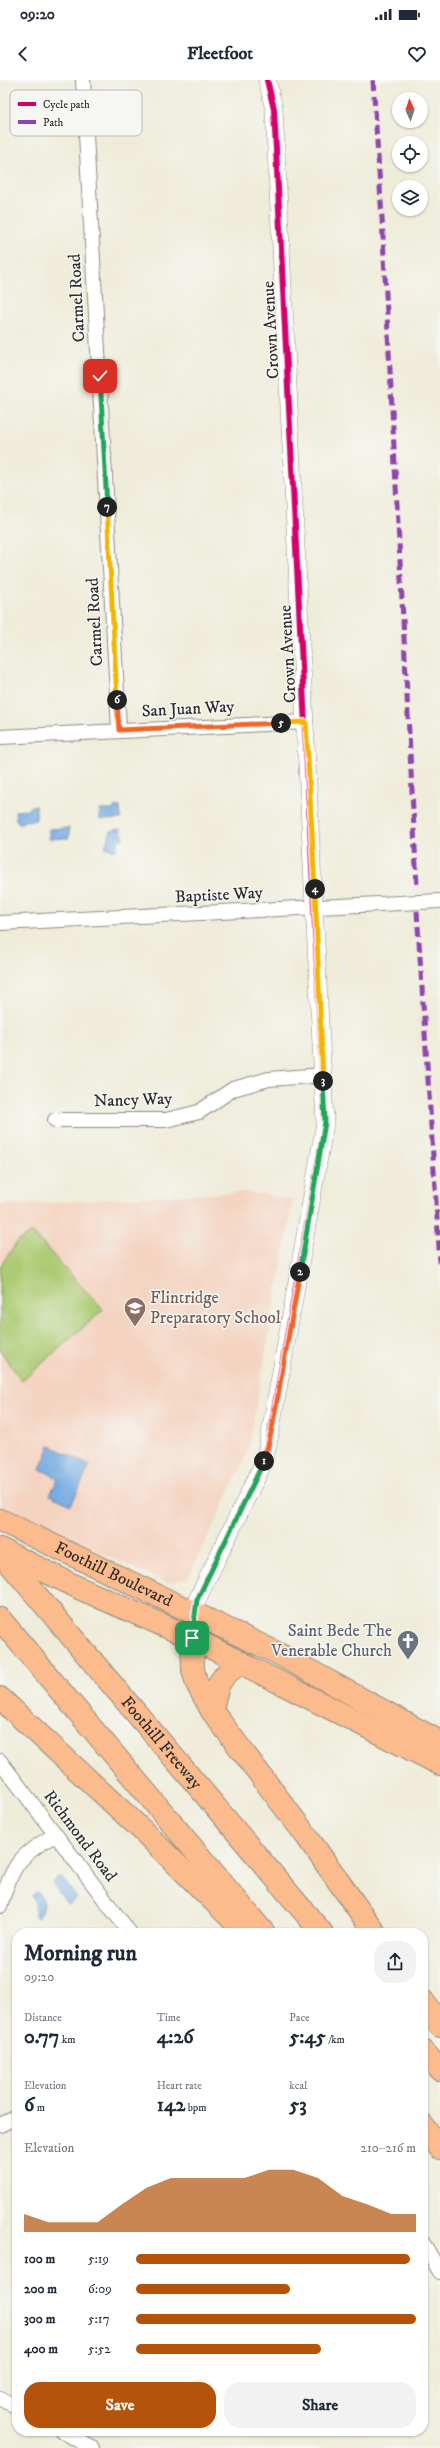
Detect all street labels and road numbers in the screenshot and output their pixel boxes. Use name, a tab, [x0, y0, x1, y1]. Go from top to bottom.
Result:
street label: Carmel Road	[64, 253, 90, 343]
street label: Crown Avenue	[257, 280, 285, 380]
street label: Carmel Road	[82, 577, 108, 667]
street label: Crown Avenue	[274, 604, 302, 704]
street label: San Juan Way	[141, 696, 236, 722]
street label: Baptiste Way	[175, 882, 264, 908]
street label: Nancy Way	[93, 1088, 173, 1112]
street label: Foothill Boulevard	[51, 1537, 176, 1612]
street label: Foothill Freeway	[116, 1692, 208, 1795]
street label: Richmond Road	[38, 1786, 122, 1887]

